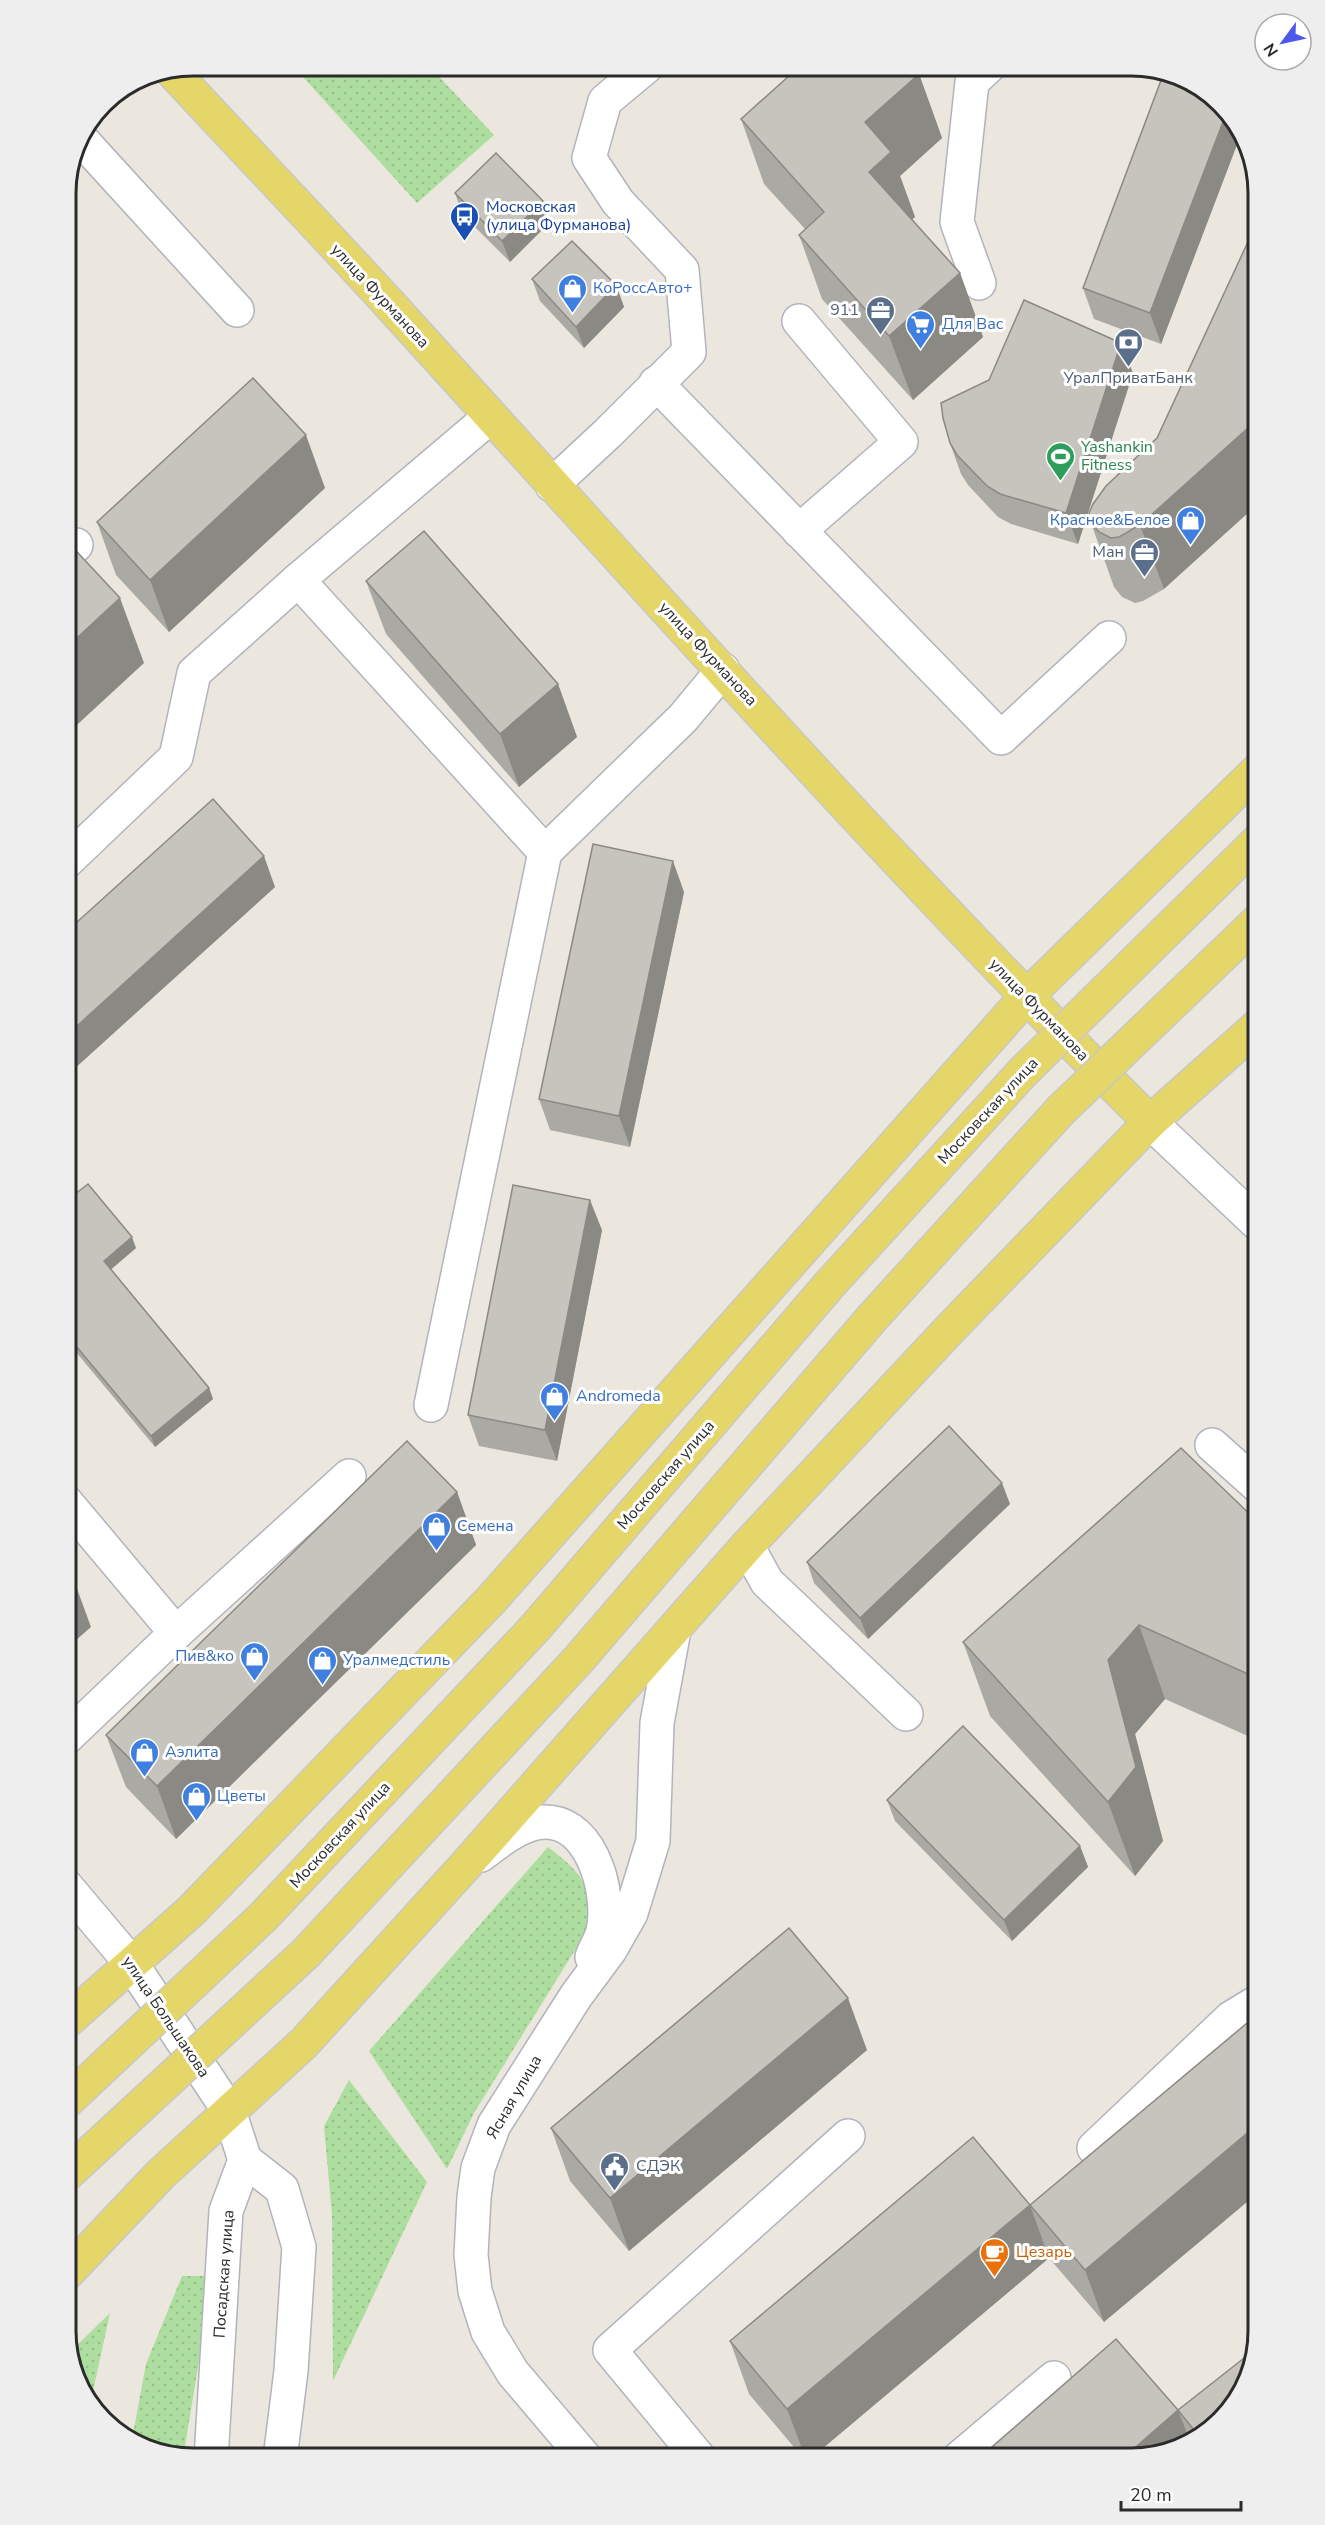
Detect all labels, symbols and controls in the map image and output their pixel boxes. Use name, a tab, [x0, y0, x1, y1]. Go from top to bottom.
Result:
north arrow	[1253, 12, 1313, 72]
text: N	[1259, 39, 1284, 61]
place label: Московская (улица Фурманова)	[486, 196, 631, 236]
bus stop icon: Московская (улица Фурманова)	[449, 200, 481, 242]
street label: улица Фурманова	[326, 239, 434, 353]
shop icon: КоРоссАвто+	[556, 272, 588, 314]
place label: КоРоссАвто+	[593, 277, 693, 299]
office icon: 911	[864, 294, 896, 336]
place label: 911	[830, 299, 859, 321]
supermarket icon: Для Вас	[905, 308, 937, 350]
place label: Для Вас	[942, 313, 1004, 335]
bank icon: УралПриватБанк	[1112, 326, 1144, 368]
place label: УралПриватБанк	[1062, 367, 1193, 389]
place label: Yashankin Fitness	[1080, 436, 1153, 476]
sports icon: Yashankin Fitness	[1044, 440, 1076, 482]
shop icon: Красное&Белое	[1175, 504, 1207, 546]
place label: Красное&Белое	[1050, 509, 1170, 531]
office icon: Ман	[1129, 536, 1161, 578]
place label: Ман	[1092, 541, 1124, 563]
street label: улица Фурманова	[654, 597, 762, 711]
street label: улица Фурманова	[984, 954, 1094, 1066]
street label: Московская улица	[933, 1053, 1043, 1169]
shop icon: Andromeda	[539, 1380, 571, 1422]
place label: Andromeda	[576, 1385, 661, 1407]
street label: Московская улица	[612, 1416, 720, 1534]
shop icon: Семена	[420, 1510, 452, 1552]
place label: Семена	[457, 1515, 514, 1537]
shop icon: Пив&ко	[239, 1640, 271, 1682]
shop icon: Уралмедстиль	[306, 1644, 338, 1686]
place label: Пив&ко	[175, 1645, 234, 1667]
place label: Уралмедстиль	[342, 1649, 450, 1671]
shop icon: Аэлита	[128, 1736, 160, 1778]
place label: Аэлита	[165, 1741, 219, 1763]
street label: Московская улица	[285, 1777, 395, 1893]
shop icon: Цветы	[180, 1780, 212, 1822]
place label: Цветы	[217, 1785, 266, 1807]
street label: улица Большакова	[117, 1952, 215, 2082]
street label: Ясная улица	[481, 2051, 547, 2143]
public building icon: СДЭК	[599, 2150, 631, 2192]
place label: СДЭК	[636, 2155, 681, 2177]
street label: Посадская улица	[209, 2209, 239, 2339]
cafe icon: Цезарь	[979, 2236, 1011, 2278]
place label: Цезарь	[1016, 2241, 1072, 2263]
scale bar	[1121, 2474, 1241, 2512]
text: 20 m	[1130, 2483, 1172, 2507]

